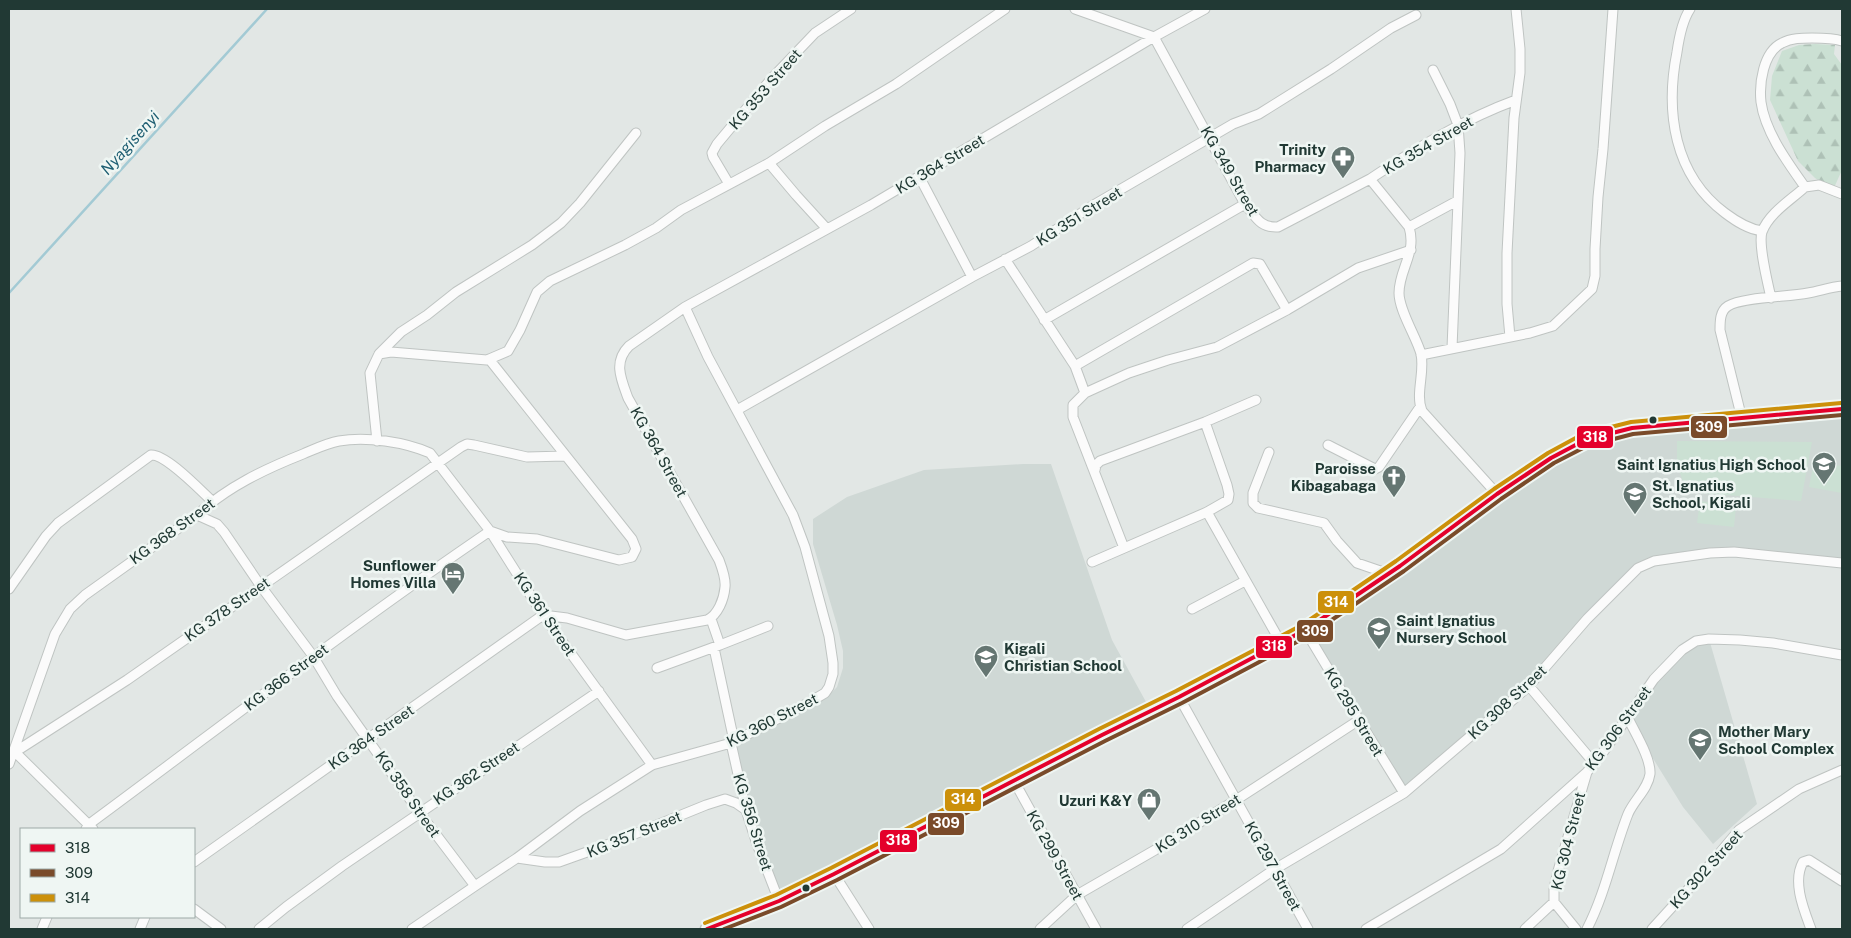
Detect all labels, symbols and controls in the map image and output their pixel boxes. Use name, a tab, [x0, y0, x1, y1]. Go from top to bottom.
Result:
street label: KG 353 Street	[726, 45, 805, 133]
water label: Nyagisenyi	[97, 107, 163, 179]
street label: KG 354 Street	[1380, 112, 1476, 178]
street label: KG 349 Street	[1197, 123, 1263, 219]
street label: KG 364 Street	[893, 131, 988, 197]
place label: Trinity Pharmacy	[1254, 141, 1327, 175]
pharmacy icon: Trinity Pharmacy	[1330, 145, 1356, 179]
street label: KG 351 Street	[1033, 183, 1125, 249]
street label: KG 364 Street	[627, 404, 691, 500]
unlabelled marker	[1648, 415, 1658, 425]
line badge: 309	[1690, 415, 1728, 439]
text: 309	[1695, 419, 1723, 435]
line badge: 318	[1576, 425, 1614, 449]
text: 318	[1583, 429, 1607, 445]
school or university icon: Saint Ignatius High School	[1811, 451, 1837, 485]
place label: Saint Ignatius High School	[1617, 456, 1806, 473]
place label: Paroisse Kibagabaga	[1291, 460, 1376, 494]
church icon: Paroisse Kibagabaga	[1381, 464, 1407, 498]
place label: St. Ignatius School, Kigali	[1652, 477, 1750, 511]
school or university icon: St. Ignatius School, Kigali	[1622, 481, 1648, 515]
street label: KG 368 Street	[126, 494, 218, 567]
place label: Sunflower Homes Villa	[350, 557, 436, 591]
hotel icon: Sunflower Homes Villa	[440, 561, 466, 595]
street label: KG 361 Street	[511, 569, 579, 659]
street label: KG 378 Street	[181, 573, 273, 645]
line badge: 314	[1317, 590, 1355, 614]
text: 314	[1324, 594, 1348, 610]
place label: Saint Ignatius Nursery School	[1396, 612, 1507, 646]
school or university icon: Saint Ignatius Nursery School	[1366, 616, 1392, 650]
line badge: 309	[1296, 619, 1334, 643]
text: 309	[1301, 623, 1329, 639]
line badge: 318	[1255, 635, 1293, 659]
text: 318	[1262, 638, 1286, 654]
street label: KG 366 Street	[241, 640, 331, 714]
place label: Kigali Christian School	[1004, 640, 1122, 674]
school or university icon: Kigali Christian School	[973, 644, 999, 678]
street label: KG 308 Street	[1464, 661, 1550, 742]
street label: KG 295 Street	[1321, 665, 1387, 759]
street label: KG 306 Street	[1582, 682, 1654, 773]
street label: KG 360 Street	[724, 690, 821, 750]
street label: KG 364 Street	[325, 701, 417, 773]
place label: Mother Mary School Complex	[1718, 723, 1834, 757]
school or university icon: Mother Mary School Complex	[1687, 727, 1713, 761]
street label: KG 362 Street	[430, 738, 522, 808]
street label: KG 358 Street	[372, 748, 444, 840]
street label: KG 356 Street	[730, 771, 776, 873]
shop icon: Uzuri K&Y	[1136, 787, 1162, 821]
line badge: 314	[944, 788, 982, 812]
street label: KG 310 Street	[1152, 790, 1244, 856]
street label: KG 304 Street	[1548, 790, 1588, 892]
text: 314	[951, 791, 975, 807]
place label: Uzuri K&Y	[1059, 792, 1132, 809]
street label: KG 357 Street	[584, 807, 684, 861]
street label: KG 299 Street	[1023, 807, 1087, 903]
line badge: 309	[927, 812, 965, 836]
text: 309	[932, 815, 960, 831]
street label: KG 297 Street	[1241, 818, 1305, 914]
street label: KG 302 Street	[1666, 826, 1746, 912]
legend	[20, 828, 195, 918]
line badge: 318	[879, 829, 918, 853]
text: 318	[886, 832, 910, 848]
text: 318	[65, 839, 90, 856]
text: 309	[65, 864, 93, 881]
unlabelled marker	[801, 883, 811, 893]
text: 314	[65, 889, 90, 906]

